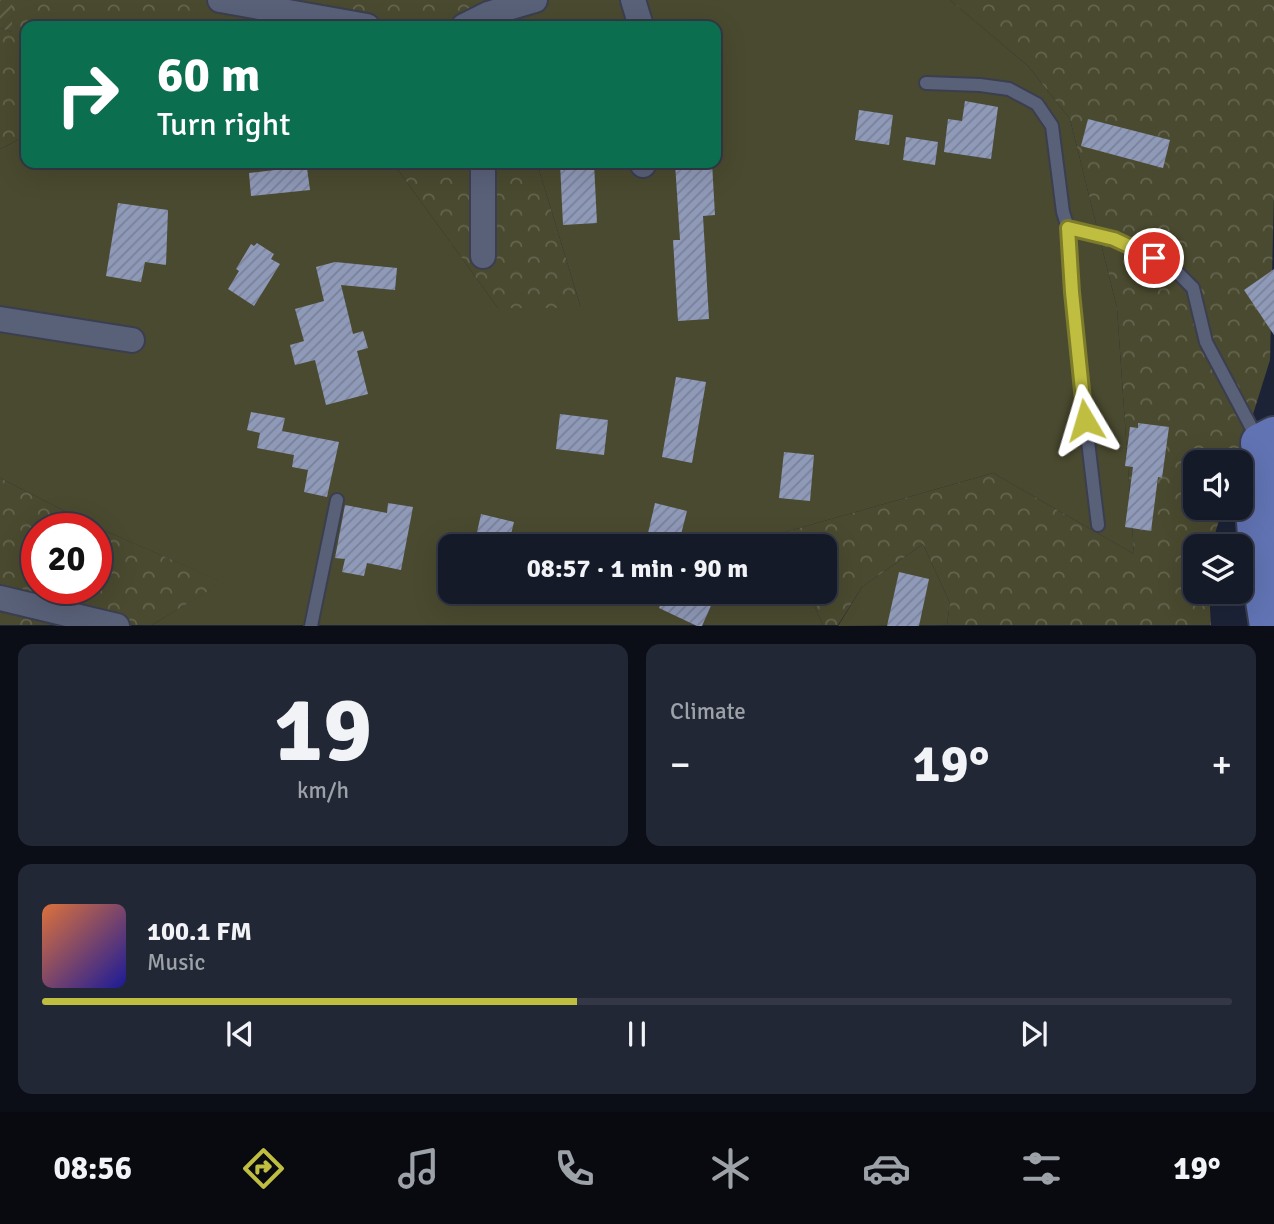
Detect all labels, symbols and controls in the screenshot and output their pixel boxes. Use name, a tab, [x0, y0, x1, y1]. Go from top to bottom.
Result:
text: 60 m	[157, 45, 260, 105]
icon: right	[42, 49, 133, 140]
text: Turn right	[157, 105, 290, 144]
pin	[1124, 228, 1184, 288]
icon: arrive	[1135, 239, 1173, 277]
position arrow	[1048, 383, 1122, 457]
map controls	[1183, 450, 1253, 604]
button: sound	[1183, 450, 1253, 520]
speed limit sign: 20	[21, 513, 112, 604]
button: layers	[1183, 534, 1253, 604]
text: 08:57 · 1 min · 90 m	[527, 553, 748, 585]
text: 19	[274, 674, 372, 787]
text: Climate	[670, 697, 746, 726]
text: 19°	[913, 732, 989, 796]
text: −	[670, 741, 691, 788]
text: +	[1211, 741, 1232, 788]
text: km/h	[297, 776, 349, 805]
text: 100.1 FM	[147, 916, 252, 948]
text: Music	[147, 948, 205, 977]
icon: previous	[221, 1015, 259, 1053]
icon: pause	[618, 1015, 656, 1053]
icon: next	[1015, 1015, 1053, 1053]
icon: directions	[239, 1144, 288, 1193]
icon: music	[394, 1144, 443, 1193]
icon: phone	[550, 1144, 599, 1193]
icon: climate	[706, 1144, 755, 1193]
icon: car	[862, 1144, 911, 1193]
icon: filters	[1017, 1144, 1066, 1193]
text: 08:56	[53, 1149, 132, 1188]
text: 19°	[1173, 1149, 1221, 1188]

